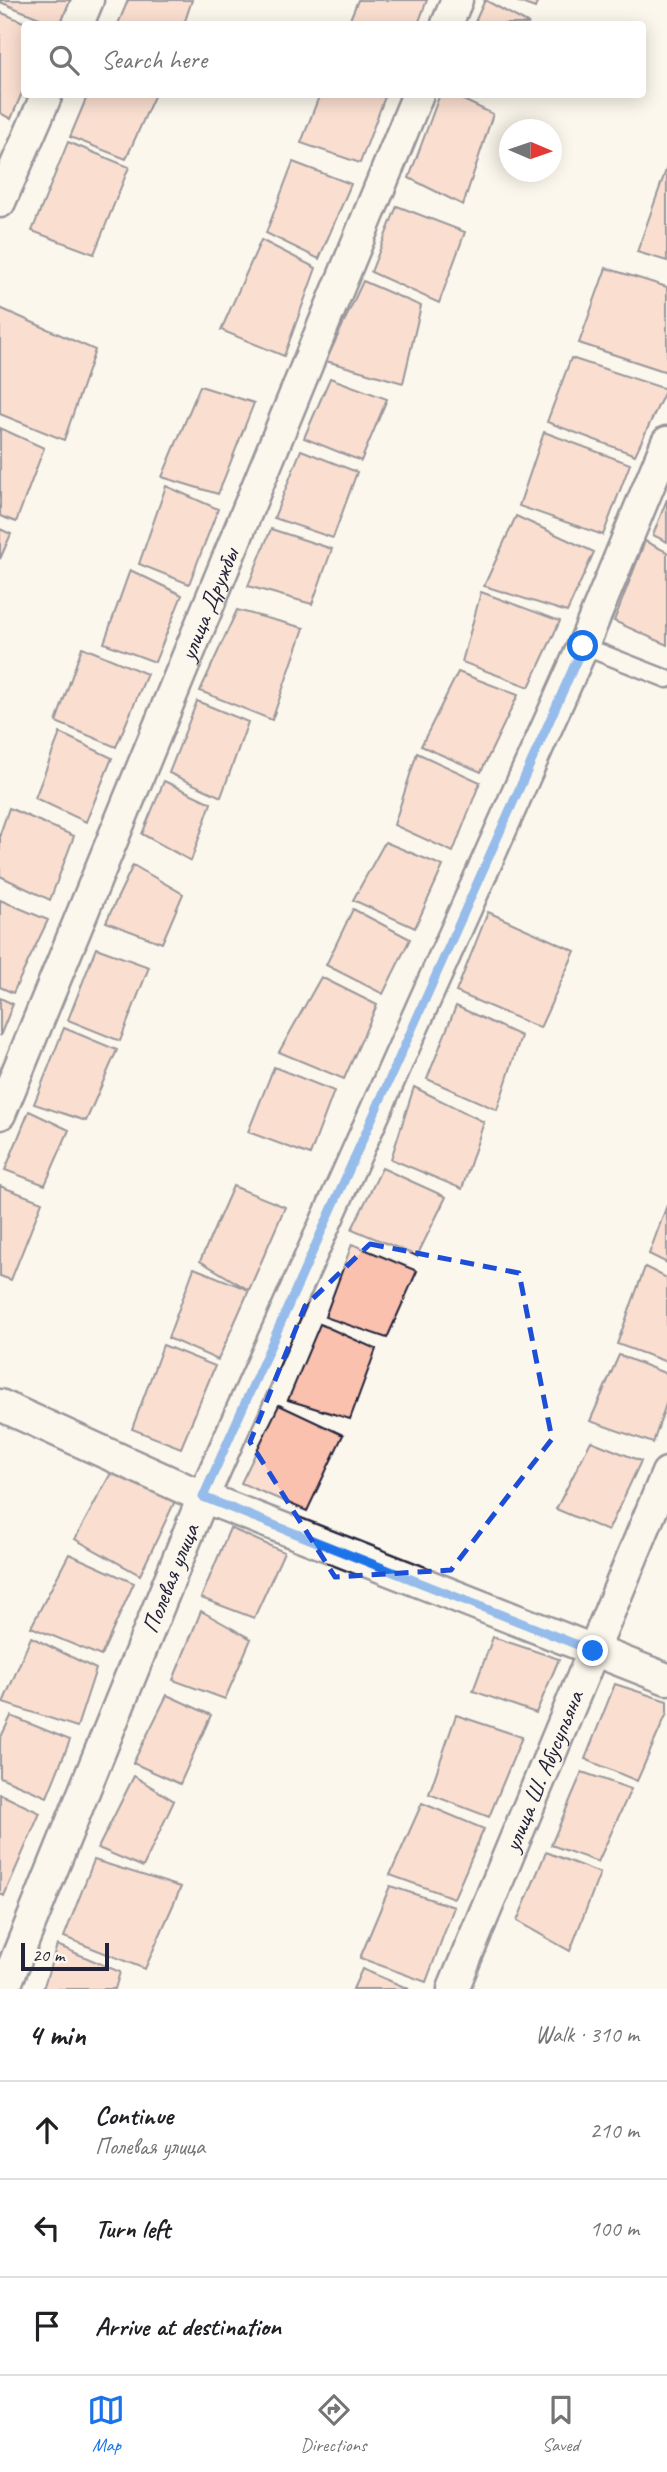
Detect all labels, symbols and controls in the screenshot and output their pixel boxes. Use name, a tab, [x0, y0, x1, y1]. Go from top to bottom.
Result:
search box	[21, 21, 646, 98]
icon: search	[45, 41, 83, 79]
text: Search here	[101, 43, 207, 76]
north arrow	[499, 119, 562, 182]
street label: улица Дружбы	[172, 541, 246, 667]
route start	[567, 630, 598, 661]
street label: Полевая улица	[135, 1518, 206, 1637]
route end	[577, 1635, 608, 1666]
street label: улица Ш. Абусупьяна	[496, 1685, 591, 1858]
scale bar	[21, 1940, 108, 1972]
text: 20 m	[32, 1943, 64, 1967]
text: 4 min	[28, 2016, 85, 2054]
text: Walk · 310 m	[535, 2020, 639, 2049]
text: Continue	[95, 2099, 173, 2132]
icon: ahead	[28, 2111, 66, 2149]
text: 210 m	[590, 2116, 639, 2145]
text: Полевая улица	[95, 2132, 205, 2161]
icon: left	[28, 2209, 66, 2247]
text: Turn left	[95, 2212, 170, 2245]
text: 100 m	[590, 2214, 639, 2243]
icon: arrive	[28, 2307, 66, 2345]
text: Arrive at destination	[95, 2310, 281, 2343]
tab: Map	[87, 2391, 125, 2457]
tab: Directions	[300, 2391, 367, 2457]
tab: Saved	[542, 2391, 580, 2457]

